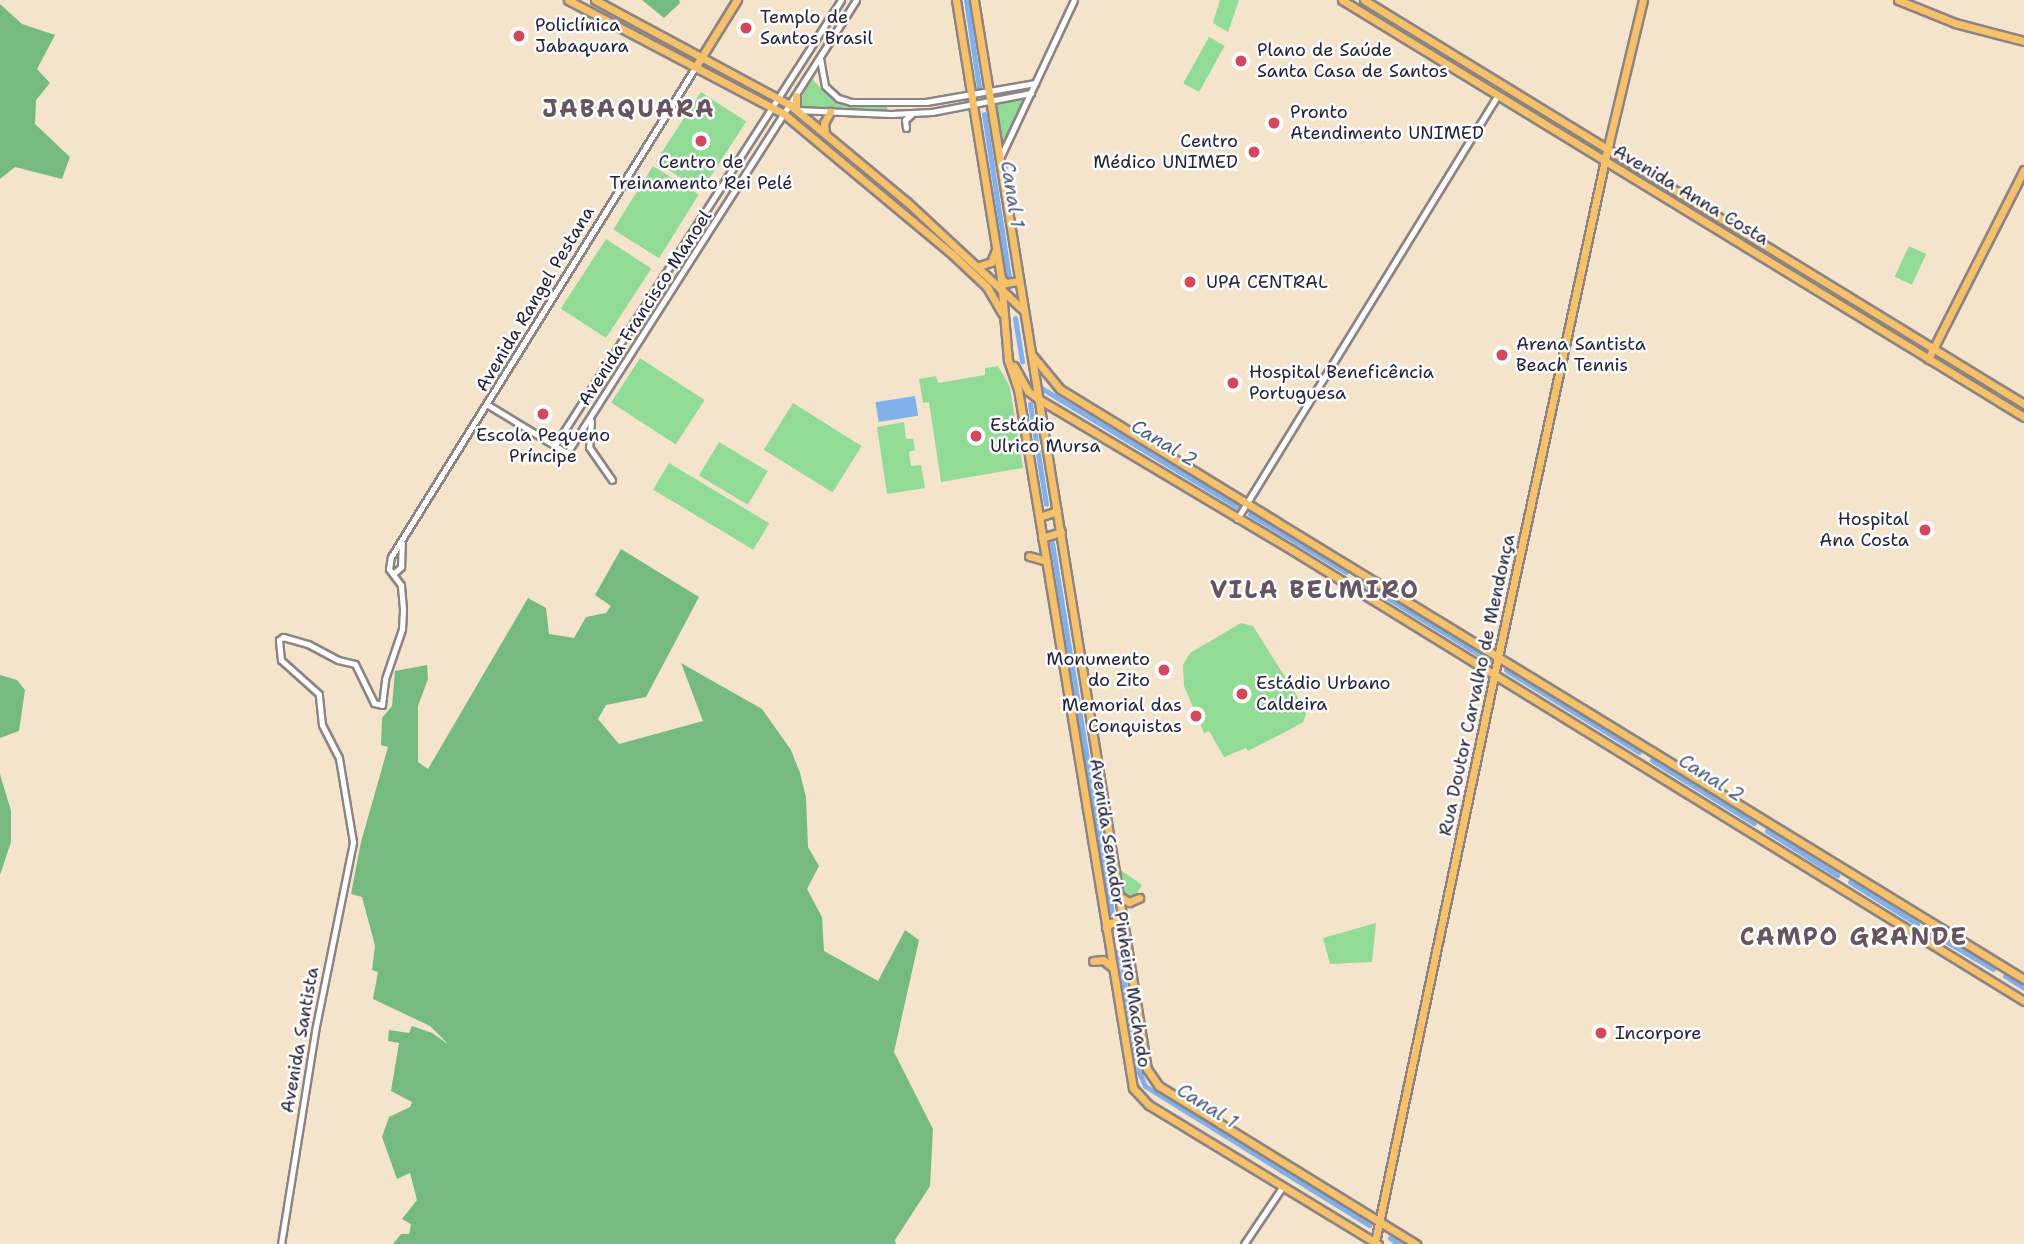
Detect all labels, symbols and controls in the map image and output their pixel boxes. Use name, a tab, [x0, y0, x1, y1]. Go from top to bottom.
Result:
place label: Templo de Santos Brasil	[760, 7, 873, 50]
place label: Policlínica Jabaquara	[535, 15, 629, 58]
marker: Templo de Santos Brasil	[738, 20, 754, 36]
marker: Policlínica Jabaquara	[509, 26, 529, 46]
place label: Plano de Saúde Santa Casa de Santos	[1257, 40, 1448, 82]
marker: Plano de Saúde Santa Casa de Santos	[1231, 51, 1251, 71]
district label: JABAQUARA	[543, 96, 715, 124]
place label: Pronto Atendimento UNIMED	[1290, 102, 1484, 144]
marker: Pronto Atendimento UNIMED	[1264, 113, 1284, 133]
place label: Centro Médico UNIMED	[1093, 131, 1238, 174]
marker: Centro de Treinamento Rei Pelé	[693, 133, 709, 149]
street label: Avenida Anna Costa	[1609, 140, 1773, 250]
marker: Centro Médico UNIMED	[1244, 142, 1264, 162]
place label: Centro de Treinamento Rei Pelé	[610, 152, 792, 194]
water label: Canal 1	[996, 159, 1028, 229]
street label: Avenida Rangel Pestana	[471, 202, 599, 396]
street label: Avenida Francisco Manoel	[574, 206, 716, 410]
place label: UPA CENTRAL	[1206, 271, 1328, 293]
marker: UPA CENTRAL	[1180, 272, 1200, 292]
place label: Arena Santista Beach Tennis	[1516, 334, 1646, 376]
marker: Arena Santista Beach Tennis	[1494, 347, 1510, 363]
place label: Hospital Beneficência Portuguesa	[1249, 362, 1434, 404]
marker: Hospital Beneficência Portuguesa	[1223, 373, 1243, 393]
marker: Escola Pequeno Príncipe	[535, 406, 551, 422]
place label: Estádio Ulrico Mursa	[990, 415, 1101, 458]
water label: Canal 2	[1127, 415, 1201, 471]
place label: Escola Pequeno Príncipe	[476, 425, 610, 467]
marker: Estádio Ulrico Mursa	[968, 428, 984, 444]
place label: Hospital Ana Costa	[1819, 509, 1909, 552]
marker: Hospital Ana Costa	[1915, 520, 1935, 540]
street label: Rua Doutor Carvalho de Mendonça	[1434, 532, 1520, 838]
district label: VILA BELMIRO	[1211, 577, 1419, 605]
place label: Monumento do Zito	[1046, 649, 1150, 692]
marker: Monumento do Zito	[1156, 662, 1172, 678]
place label: Estádio Urbano Caldeira	[1256, 673, 1390, 716]
marker: Estádio Urbano Caldeira	[1234, 686, 1250, 702]
place label: Memorial das Conquistas	[1062, 695, 1182, 738]
marker: Memorial das Conquistas	[1188, 708, 1204, 724]
water label: Canal 2	[1674, 749, 1748, 807]
street label: Avenida Senador Pinheiro Machado	[1085, 757, 1155, 1069]
district label: CAMPO GRANDE	[1741, 924, 1967, 952]
street label: Avenida Santista	[277, 965, 323, 1115]
place label: Incorpore	[1615, 1022, 1701, 1044]
marker: Incorpore	[1593, 1025, 1609, 1041]
water label: Canal 1	[1173, 1079, 1241, 1133]

